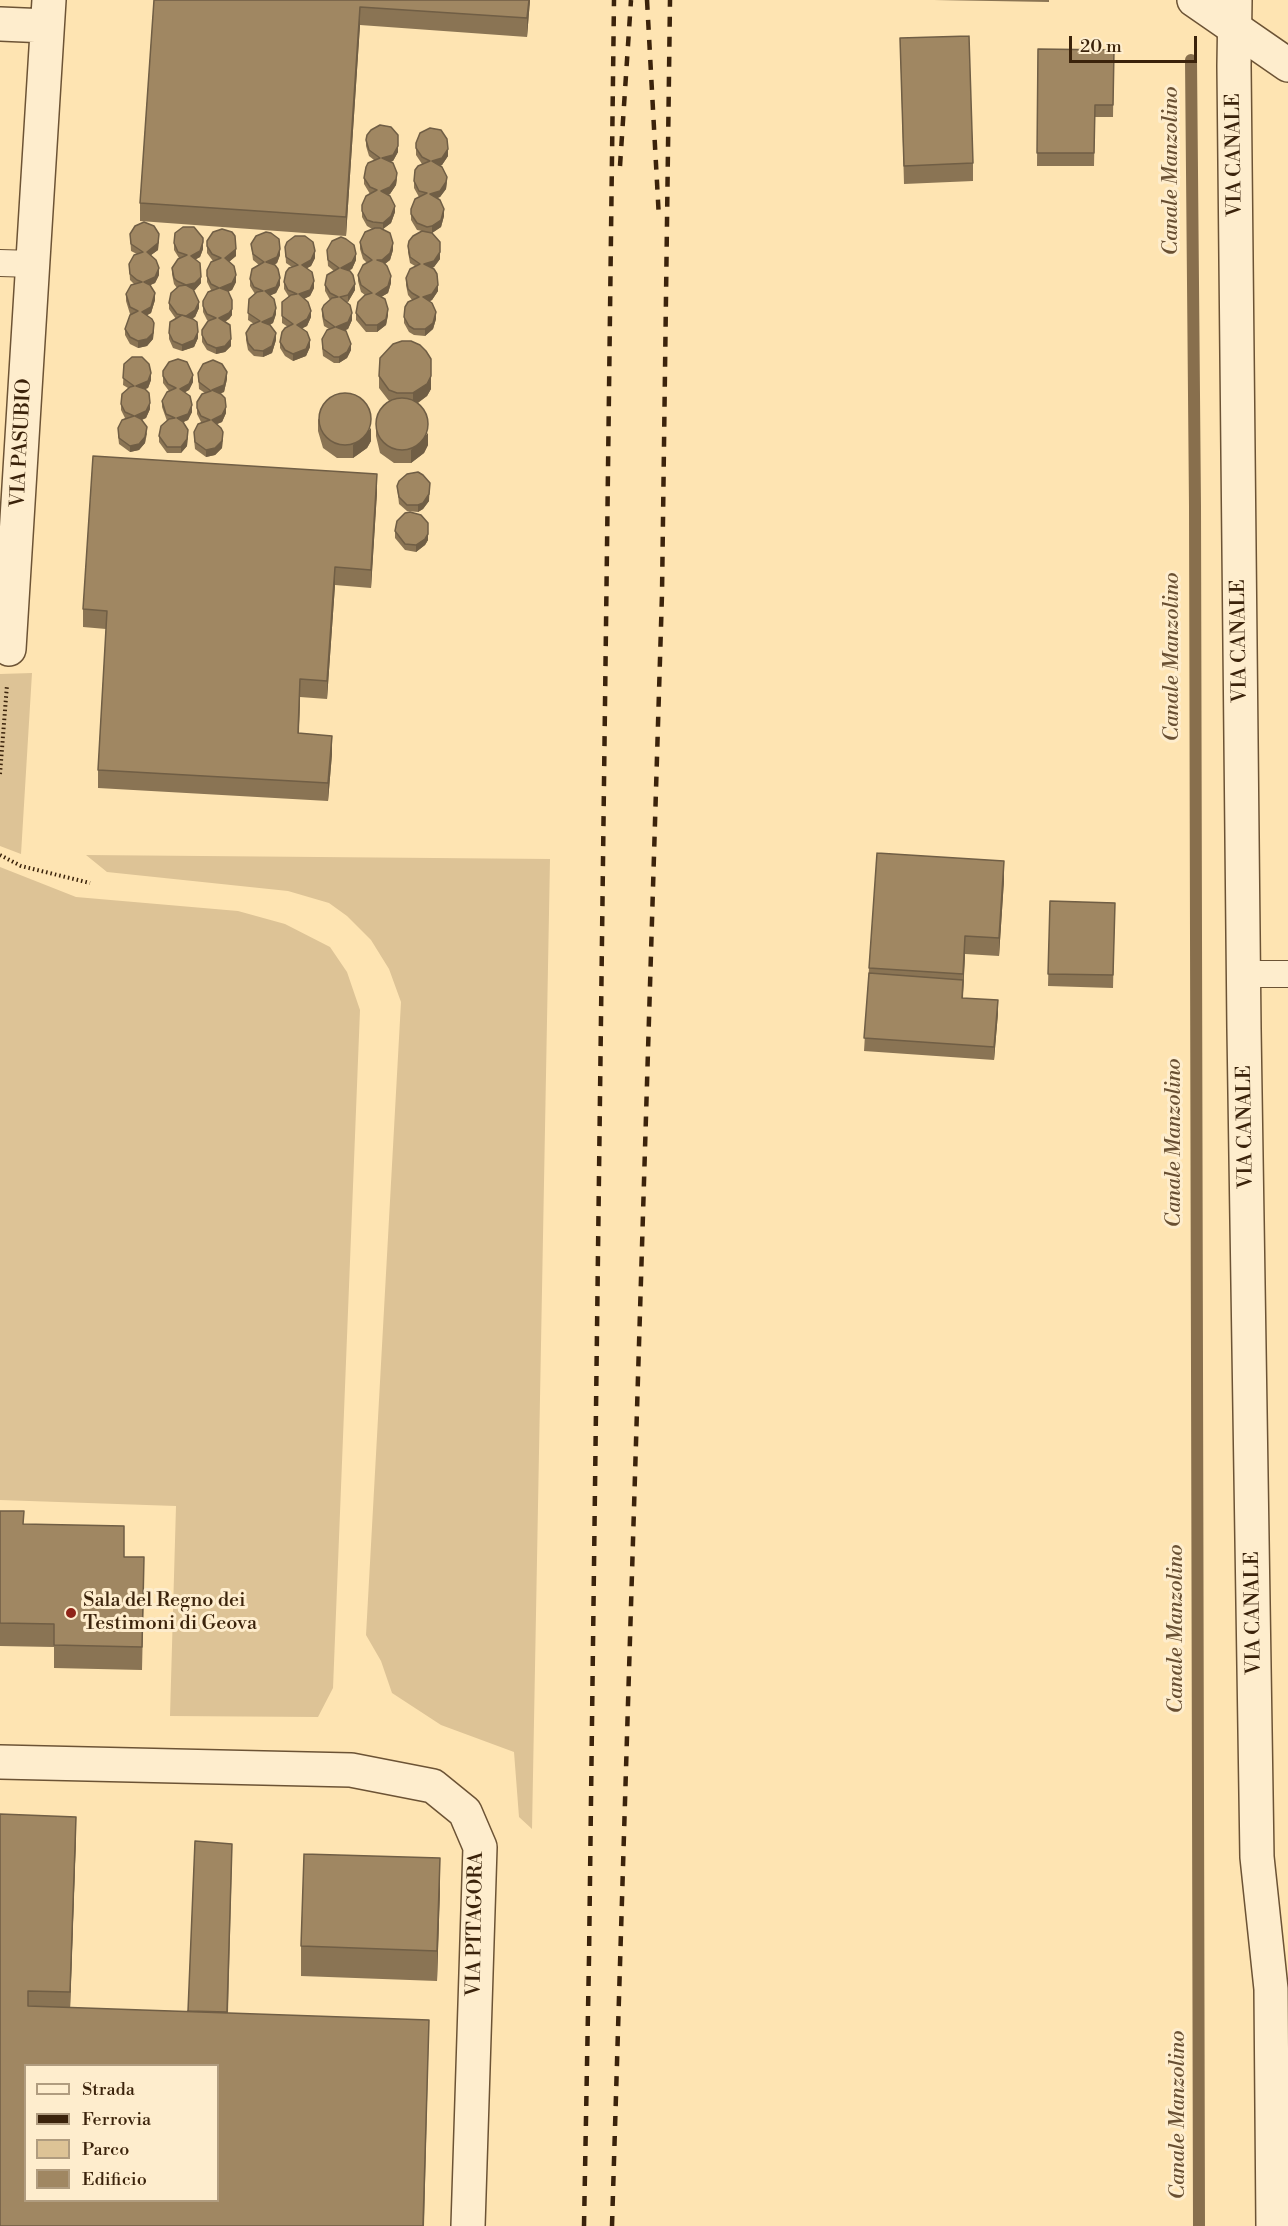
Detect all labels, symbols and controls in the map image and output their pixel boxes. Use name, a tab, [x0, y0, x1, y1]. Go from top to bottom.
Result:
scale bar	[1072, 24, 1200, 62]
text: 20 m	[1080, 35, 1122, 58]
water label: Canale Manzolino	[1159, 86, 1185, 256]
street label: VIA CANALE	[1222, 93, 1248, 217]
street label: VIA PASUBIO	[7, 378, 37, 508]
water label: Canale Manzolino	[1160, 572, 1186, 742]
street label: VIA CANALE	[1227, 579, 1253, 703]
water label: Canale Manzolino	[1162, 1058, 1188, 1228]
street label: VIA CANALE	[1233, 1065, 1259, 1189]
water label: Canale Manzolino	[1164, 1544, 1190, 1714]
street label: VIA CANALE	[1241, 1551, 1267, 1675]
place label: Sala del Regno dei Testimoni di Geova	[83, 1589, 257, 1636]
marker: Sala del Regno dei Testimoni di Geova	[64, 1606, 78, 1620]
street label: VIA PITAGORA	[463, 1851, 489, 1997]
water label: Canale Manzolino	[1166, 2030, 1192, 2200]
legend	[24, 2064, 219, 2202]
text: Strada	[82, 2078, 135, 2101]
text: Ferrovia	[82, 2108, 151, 2131]
text: Parco	[82, 2138, 129, 2161]
text: Edificio	[82, 2168, 147, 2191]

